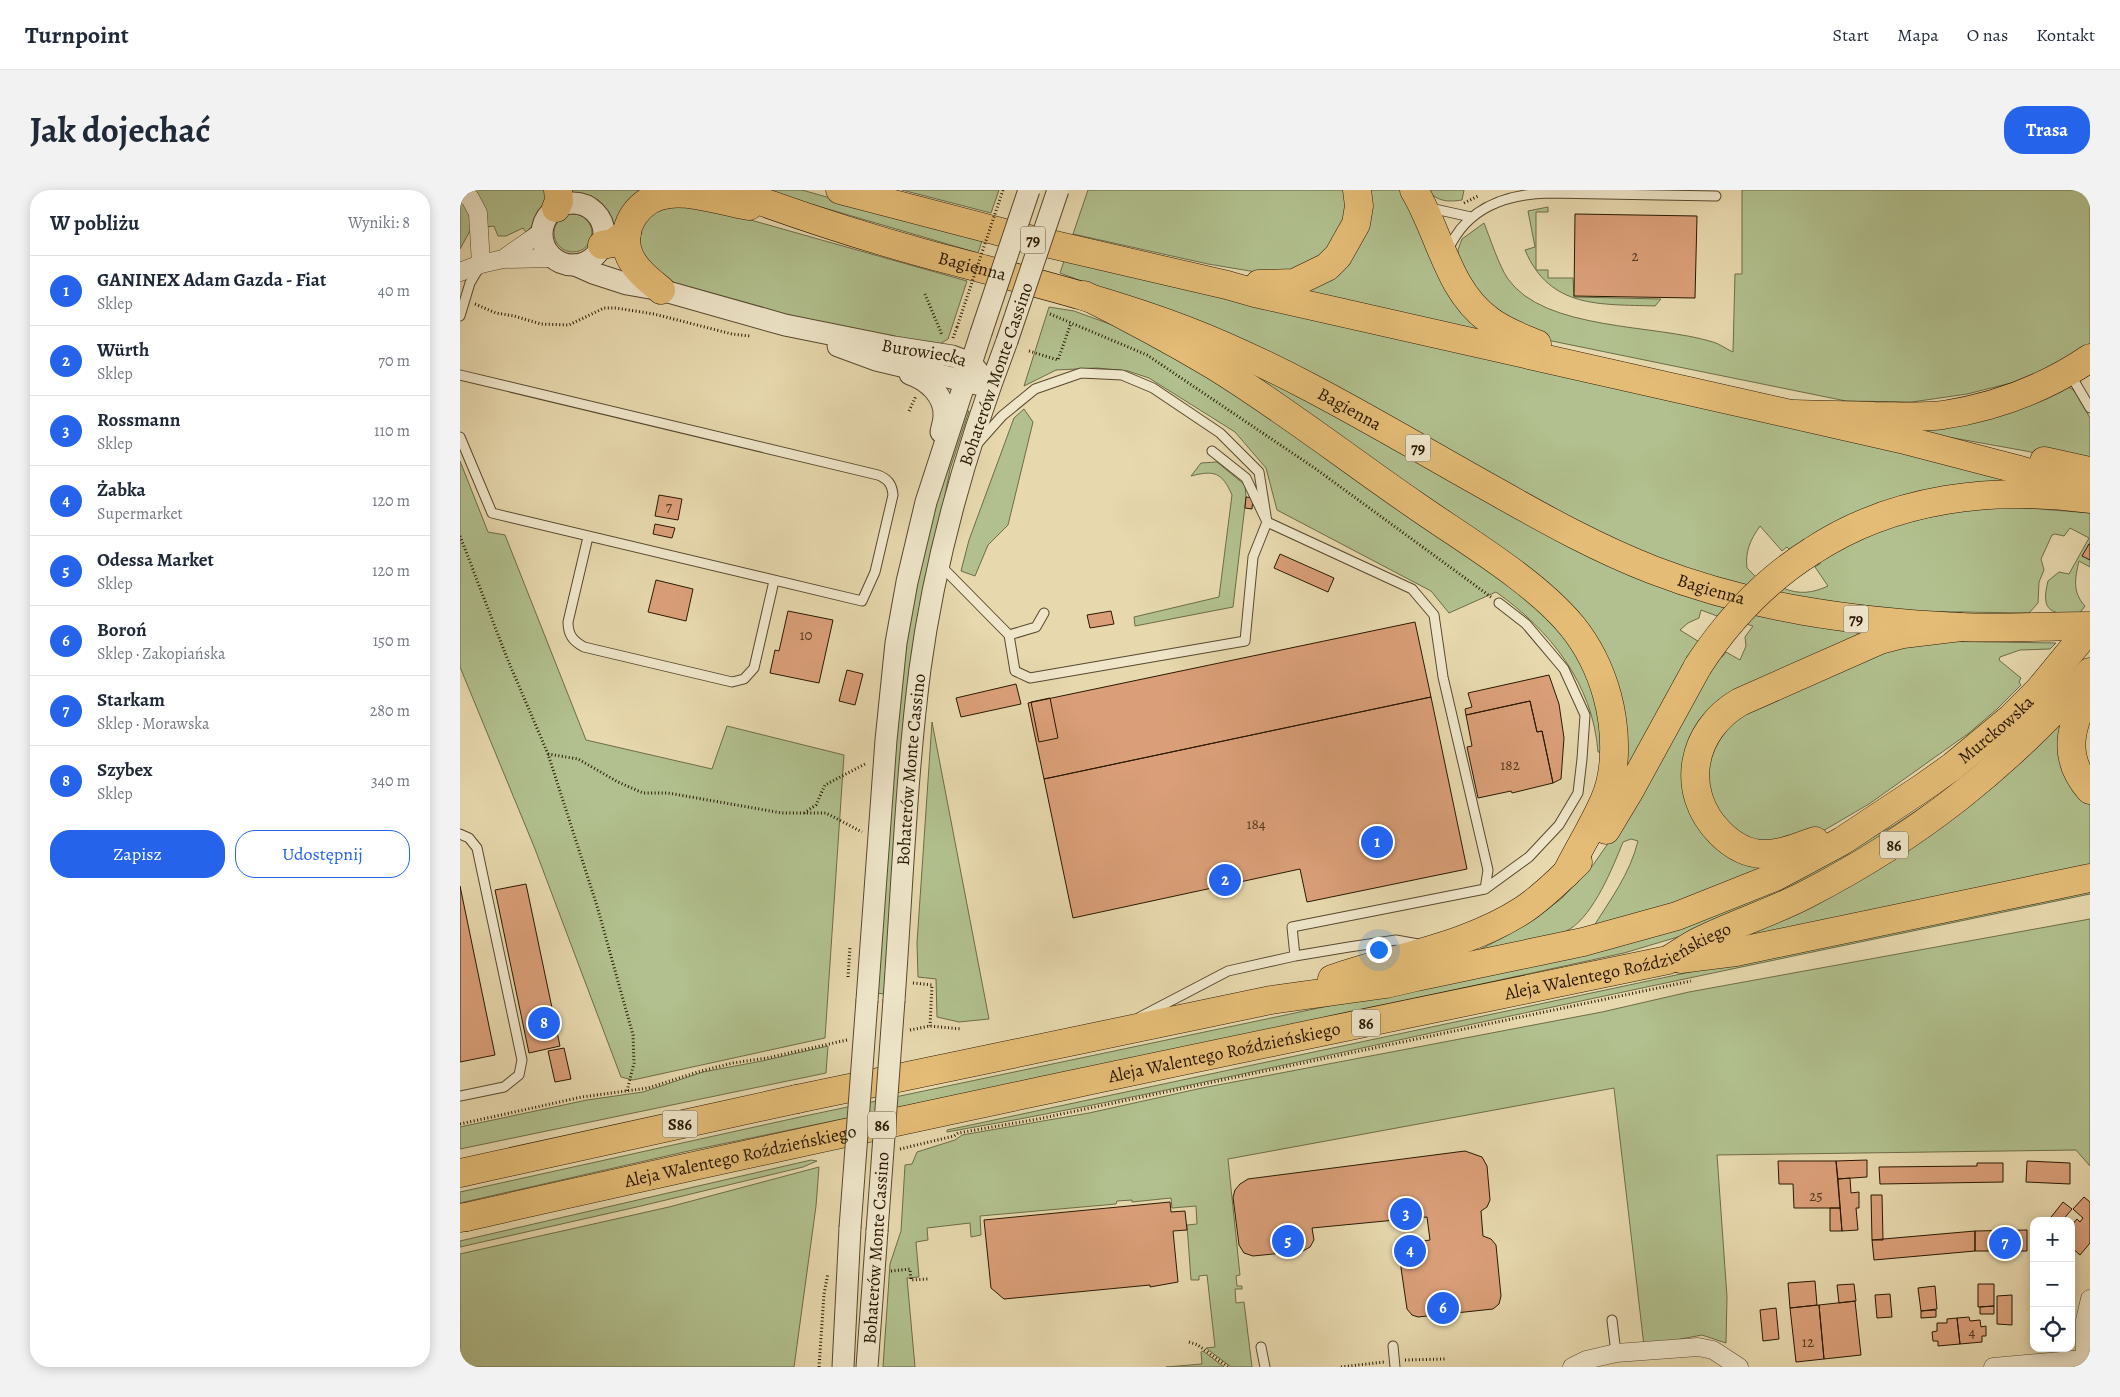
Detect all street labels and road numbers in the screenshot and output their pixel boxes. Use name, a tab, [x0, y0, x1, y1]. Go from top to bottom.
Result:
road number: 79	[1020, 226, 1046, 254]
street label: Bagienna	[936, 246, 1009, 287]
street label: Bohaterów Monte Cassino	[953, 279, 1039, 469]
street label: Burowiecka	[880, 333, 971, 373]
street label: Bagienna	[1313, 382, 1386, 436]
road number: 79	[1406, 434, 1430, 462]
street label: Bagienna	[1674, 568, 1748, 610]
road number: 79	[1844, 606, 1868, 632]
street label: Bohaterów Monte Cassino	[891, 672, 931, 866]
street label: Murckowska	[1953, 690, 2039, 769]
road number: 86	[1880, 832, 1908, 858]
street label: Aleja Walentego Roździeńskiego	[1501, 916, 1735, 1006]
road number: 86	[1352, 1010, 1380, 1036]
street label: Aleja Walentego Roździeńskiego	[1105, 1016, 1343, 1089]
road number: S86	[662, 1111, 698, 1138]
road number: 86	[868, 1112, 896, 1138]
street label: Aleja Walentego Roździeńskiego	[621, 1119, 859, 1193]
street label: Bohaterów Monte Cassino	[857, 1151, 895, 1345]

